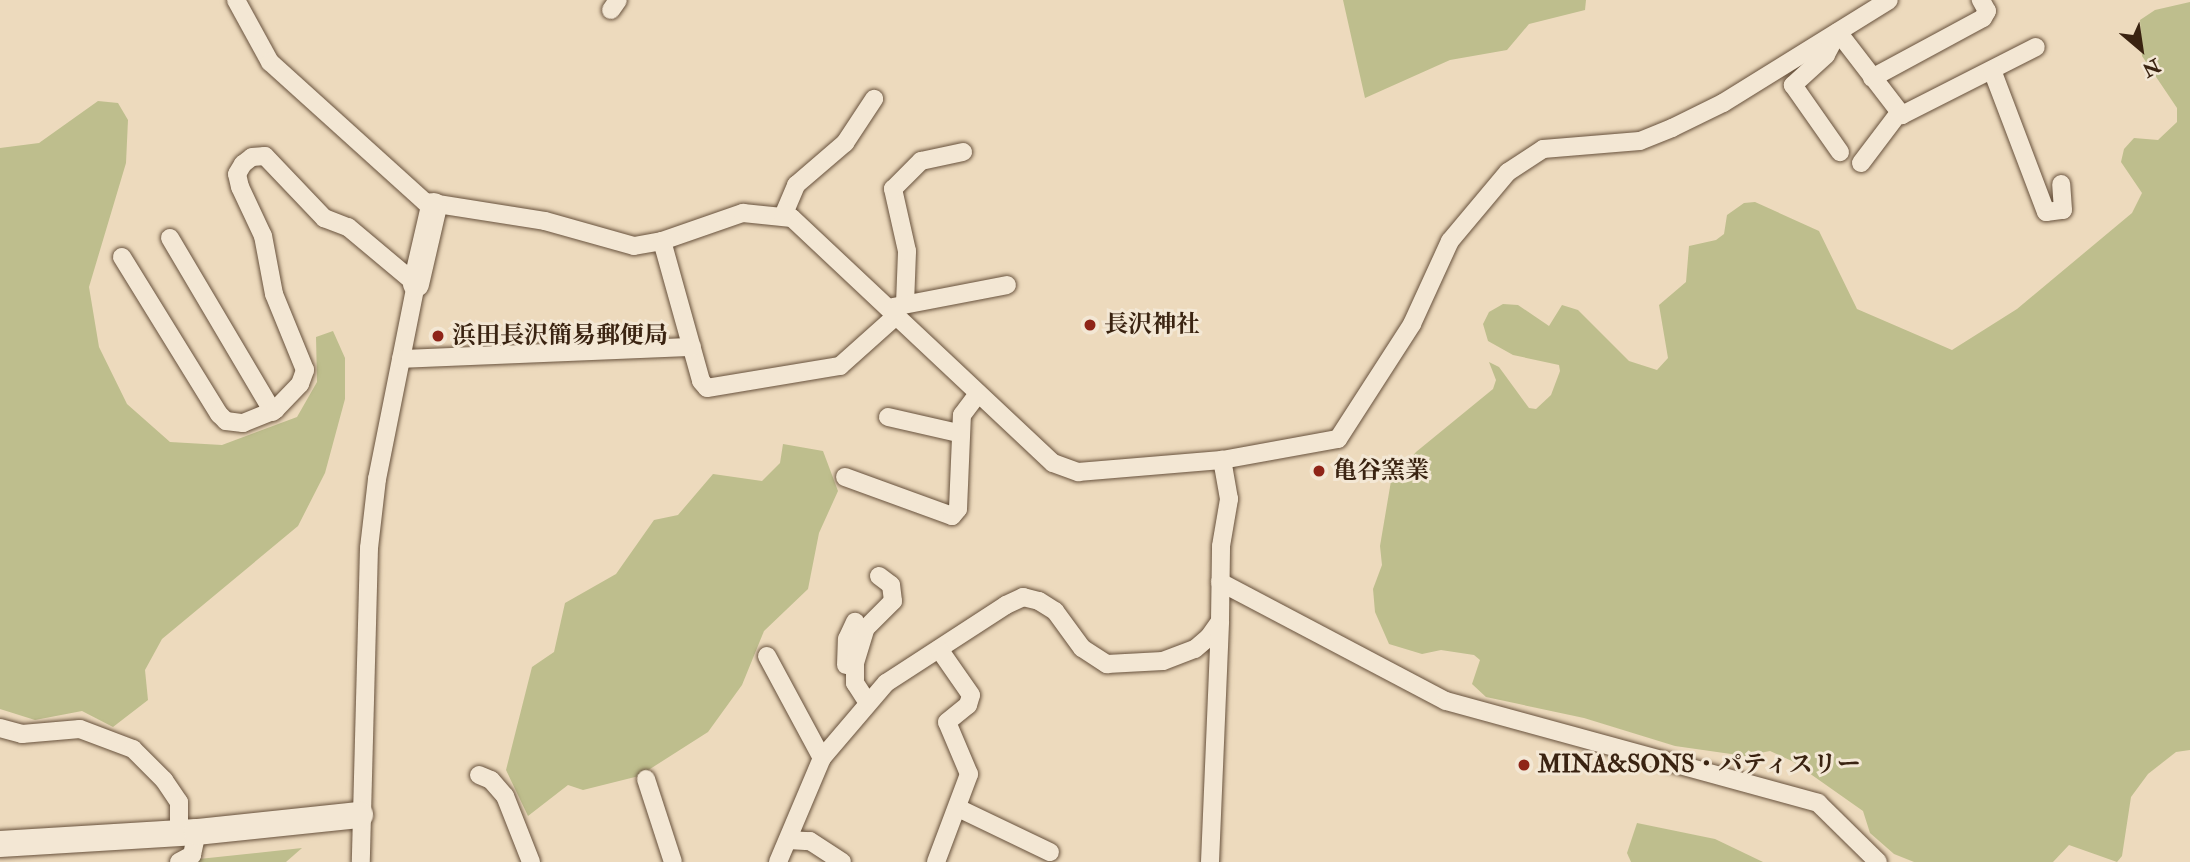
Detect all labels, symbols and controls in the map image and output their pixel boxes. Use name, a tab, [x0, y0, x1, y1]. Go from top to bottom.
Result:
north arrow	[2106, 14, 2176, 84]
text: N	[2138, 53, 2164, 82]
place label: 長沢神社	[1104, 311, 1200, 339]
marker: 長沢神社	[1082, 317, 1098, 333]
place label: 浜田長沢簡易郵便局	[452, 322, 668, 350]
marker: 浜田長沢簡易郵便局	[430, 328, 446, 344]
place label: 亀谷窯業	[1333, 457, 1429, 485]
marker: 亀谷窯業	[1311, 463, 1327, 479]
place label: MINA&SONS・パティスリー	[1538, 751, 1863, 779]
marker: MINA&SONS・パティスリー	[1516, 757, 1532, 773]

